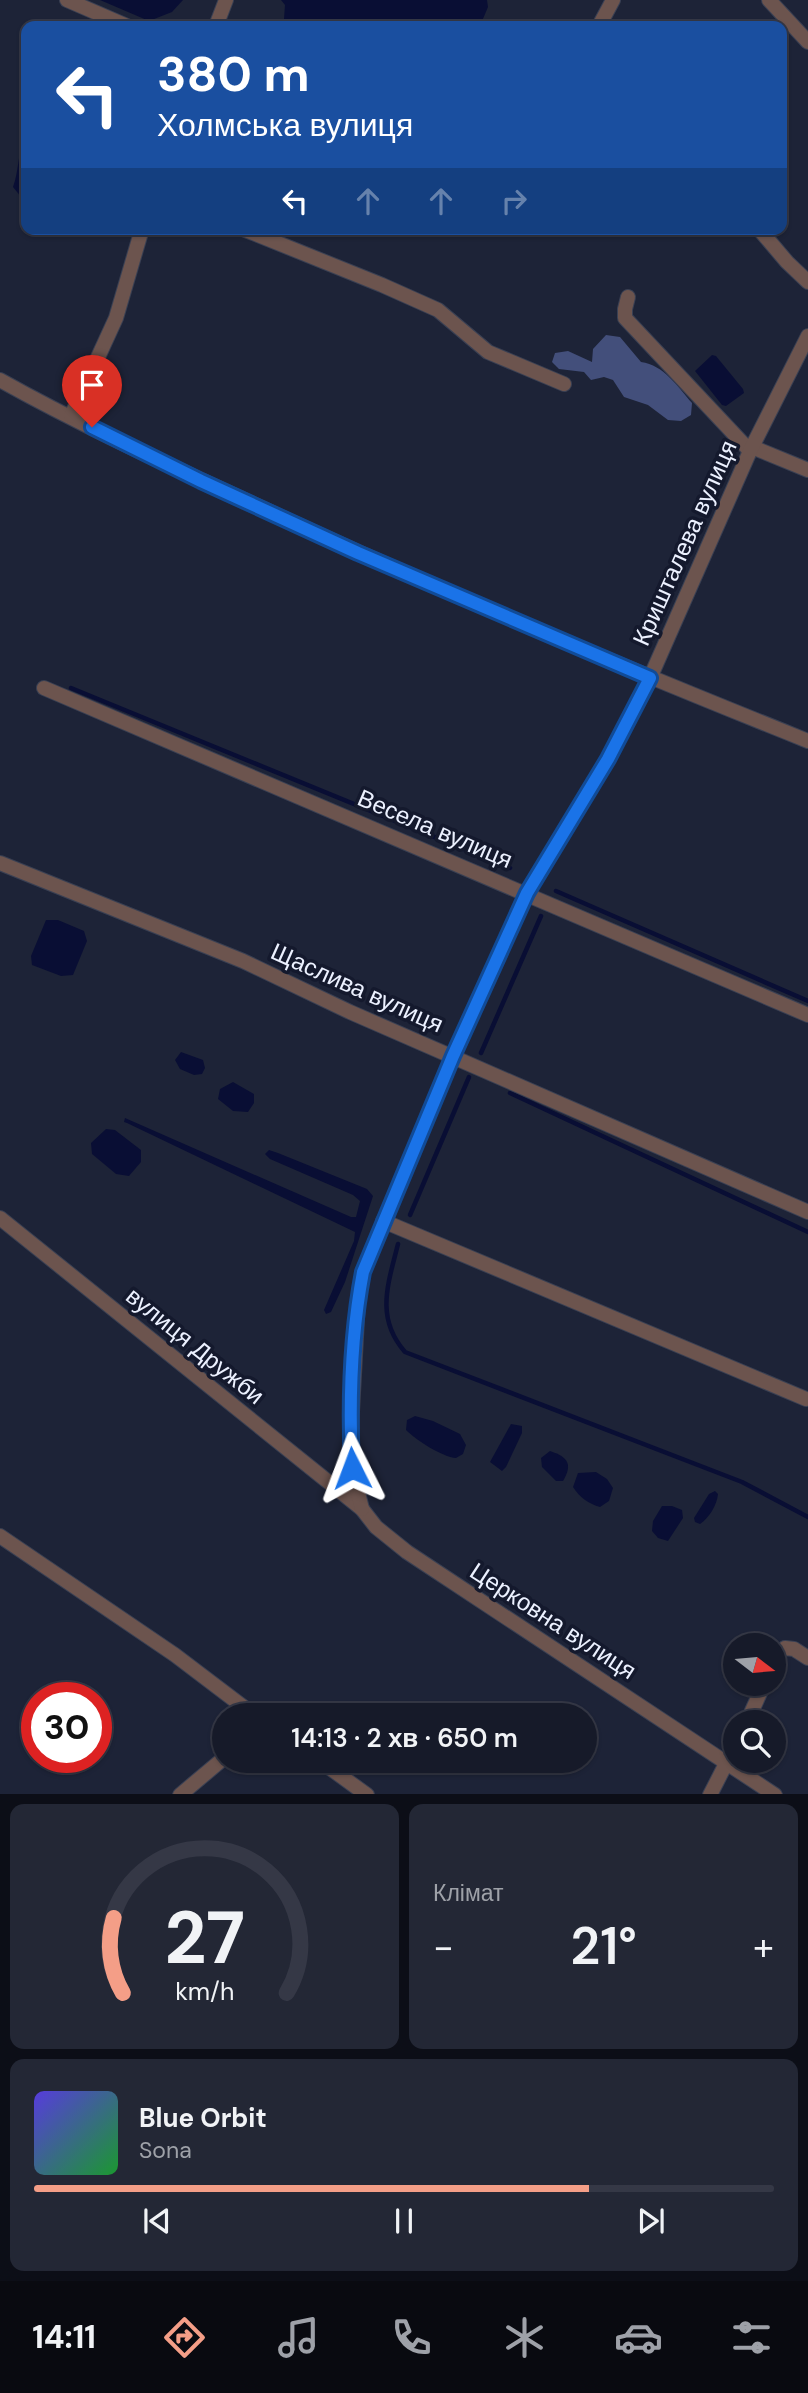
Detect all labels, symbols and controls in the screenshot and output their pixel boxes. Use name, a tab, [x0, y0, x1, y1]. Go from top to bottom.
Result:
text: 380 m	[157, 42, 310, 106]
icon: left	[42, 49, 133, 140]
text: Холмська вулиця	[157, 104, 413, 146]
icon: left	[276, 182, 314, 220]
icon: ahead	[349, 182, 387, 220]
icon: ahead	[422, 182, 460, 220]
icon: right	[495, 182, 533, 220]
pin	[62, 355, 122, 427]
icon: arrive	[73, 366, 111, 404]
street label: Кришталева вулиця	[625, 435, 744, 650]
street label: Весела вулиця	[353, 782, 517, 875]
street label: Щаслива вулиця	[266, 936, 448, 1039]
street label: вулиця Дружби	[120, 1280, 271, 1411]
position arrow	[315, 1431, 389, 1505]
street label: Церковна вулиця	[464, 1555, 642, 1686]
north arrow	[723, 1633, 786, 1696]
map controls	[723, 1633, 786, 1773]
speed limit sign: 30	[21, 1682, 112, 1773]
button: search	[723, 1710, 786, 1773]
text: 14:13 · 2 хв · 650 m	[291, 1721, 518, 1755]
text: Клімат	[433, 1878, 504, 1908]
text: 27	[164, 1891, 245, 1986]
text: 21°	[570, 1912, 637, 1980]
text: −	[433, 1922, 454, 1972]
text: +	[753, 1922, 774, 1972]
text: km/h	[175, 1974, 234, 2007]
text: Blue Orbit	[139, 2101, 267, 2135]
text: Sona	[139, 2135, 192, 2165]
icon: previous	[138, 2202, 176, 2240]
icon: pause	[385, 2202, 423, 2240]
icon: next	[632, 2202, 670, 2240]
icon: directions	[160, 2313, 209, 2362]
icon: music	[274, 2313, 323, 2362]
icon: phone	[387, 2313, 436, 2362]
icon: climate	[500, 2313, 549, 2362]
icon: car	[614, 2313, 663, 2362]
icon: filters	[727, 2313, 776, 2362]
text: 14:11	[32, 2316, 96, 2358]

